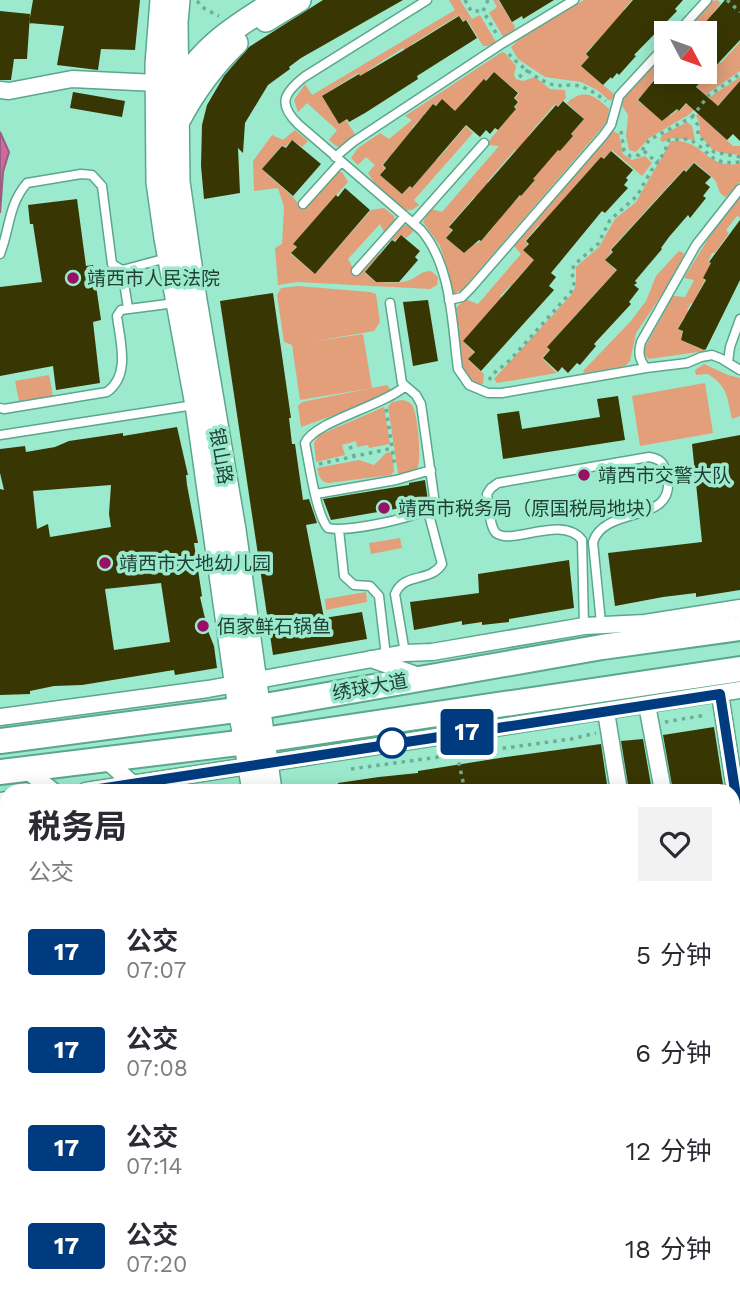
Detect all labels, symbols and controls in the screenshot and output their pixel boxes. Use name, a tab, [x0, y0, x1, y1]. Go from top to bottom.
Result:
north arrow	[654, 21, 718, 84]
map controls	[654, 21, 717, 84]
place label: 靖西市人民法院	[87, 267, 220, 290]
marker: 靖西市人民法院	[65, 270, 81, 286]
street label: 银山路	[205, 426, 237, 486]
place label: 靖西市交警大队	[598, 464, 731, 487]
marker: 靖西市交警大队	[576, 467, 592, 483]
place label: 靖西市税务局（原国税局地块）	[398, 497, 664, 520]
marker: 靖西市税务局（原国税局地块）	[376, 500, 392, 516]
place label: 靖西市大地幼儿园	[119, 552, 271, 575]
marker: 靖西市大地幼儿园	[97, 555, 113, 571]
place label: 佰家鲜石锅鱼	[217, 615, 331, 638]
marker: 佰家鲜石锅鱼	[195, 618, 211, 634]
street label: 绣球大道	[331, 669, 409, 705]
line badge: 17	[435, 709, 498, 755]
text: 17	[455, 718, 479, 746]
unlabelled marker	[377, 728, 407, 758]
text: 税务局	[28, 807, 127, 846]
button: heart	[638, 807, 712, 881]
text: 公交	[28, 859, 74, 886]
text: 公交	[126, 926, 178, 956]
text: 17	[54, 938, 79, 966]
text: 5 分钟	[636, 940, 712, 970]
text: 07:07	[126, 957, 186, 984]
text: 公交	[126, 1024, 178, 1054]
text: 17	[54, 1036, 79, 1064]
text: 6 分钟	[635, 1038, 712, 1068]
text: 07:08	[126, 1055, 188, 1082]
text: 公交	[126, 1122, 178, 1152]
text: 17	[54, 1134, 79, 1162]
text: 12 分钟	[626, 1136, 712, 1166]
text: 07:14	[126, 1153, 183, 1180]
text: 公交	[126, 1220, 178, 1250]
text: 17	[54, 1232, 79, 1260]
text: 18 分钟	[625, 1234, 712, 1264]
text: 07:20	[126, 1251, 187, 1278]

